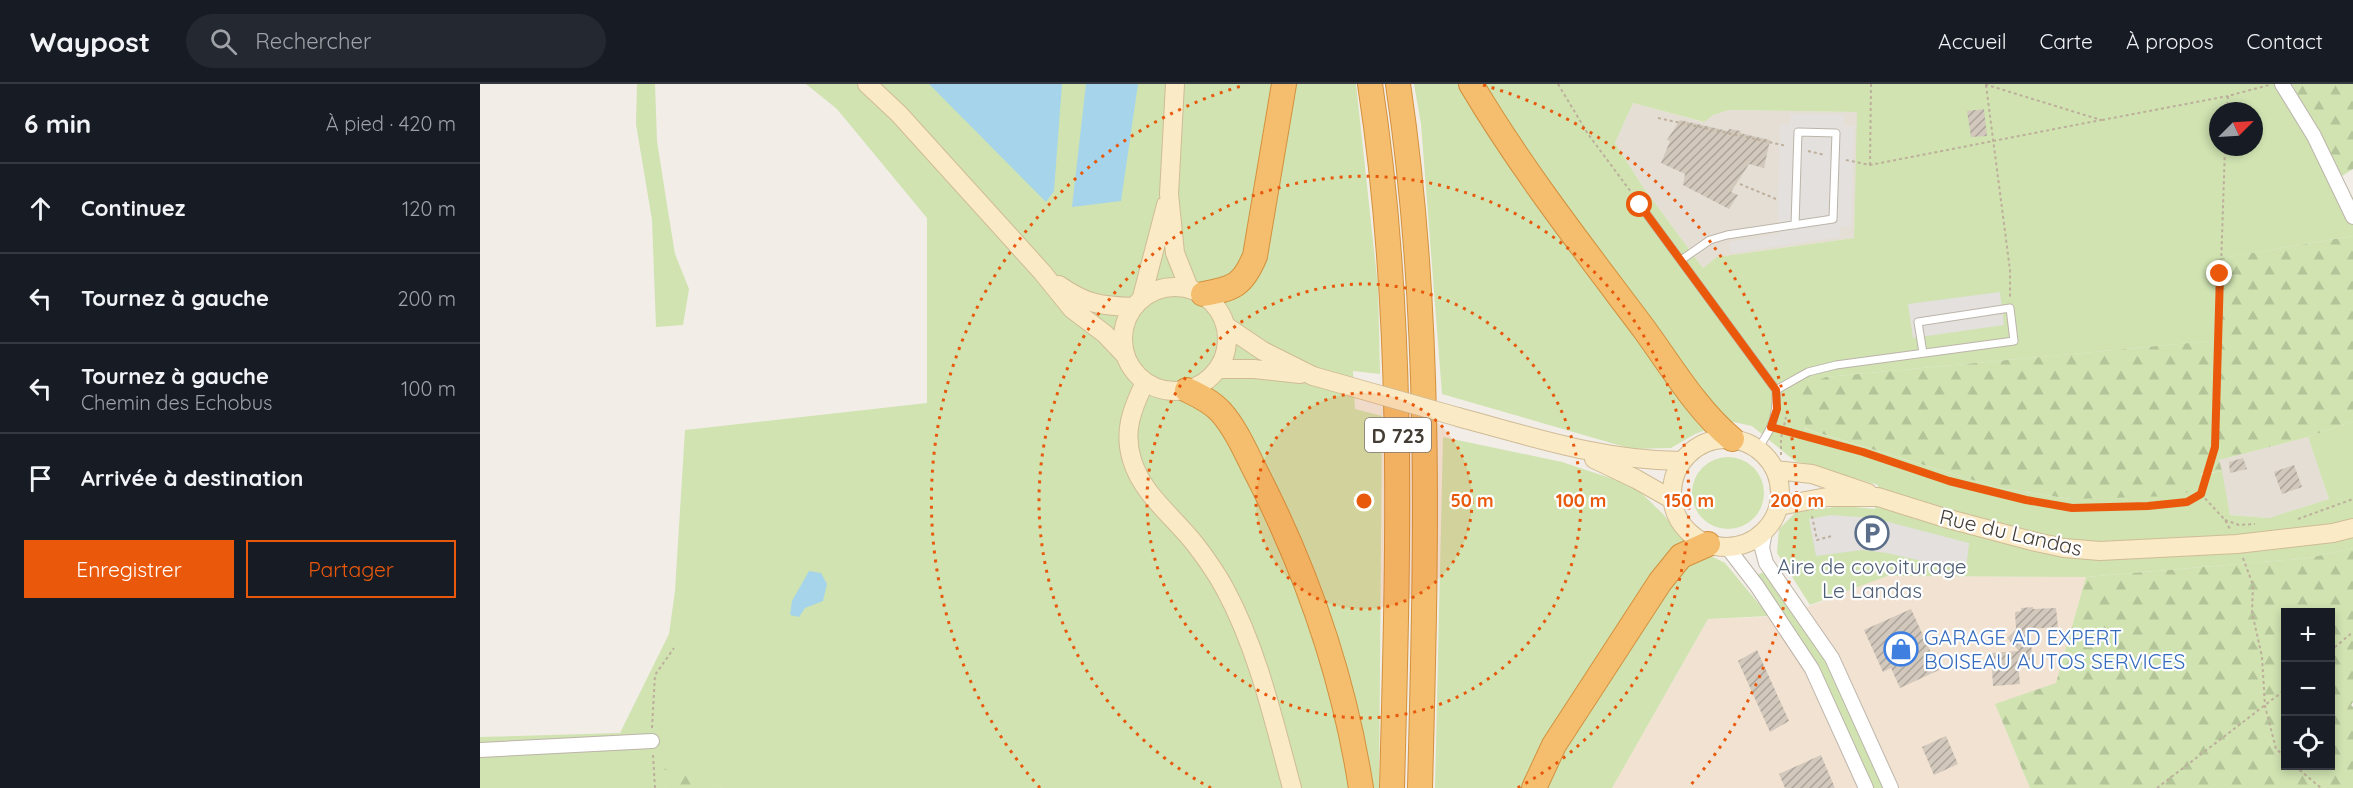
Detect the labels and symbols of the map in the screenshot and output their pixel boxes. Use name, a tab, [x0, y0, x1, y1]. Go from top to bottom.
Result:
north arrow	[2209, 102, 2263, 156]
route start	[1626, 191, 1652, 217]
route end	[2206, 260, 2232, 286]
road number: D 723	[1365, 418, 1431, 452]
text: 50 m	[1450, 489, 1494, 512]
text: 100 m	[1556, 489, 1606, 512]
text: 150 m	[1664, 489, 1714, 512]
text: 200 m	[1770, 489, 1824, 512]
centre of rings	[1354, 491, 1374, 511]
street label: Rue du Landas	[1937, 503, 2085, 561]
parking icon: Aire de covoiturage Le Landas	[1854, 515, 1890, 551]
place label: Aire de covoiturage Le Landas	[1777, 553, 1967, 603]
place label: GARAGE AD EXPERT BOISEAU AUTOS SERVICES	[1924, 624, 2185, 674]
shop icon: GARAGE AD EXPERT BOISEAU AUTOS SERVICES	[1883, 631, 1919, 667]

